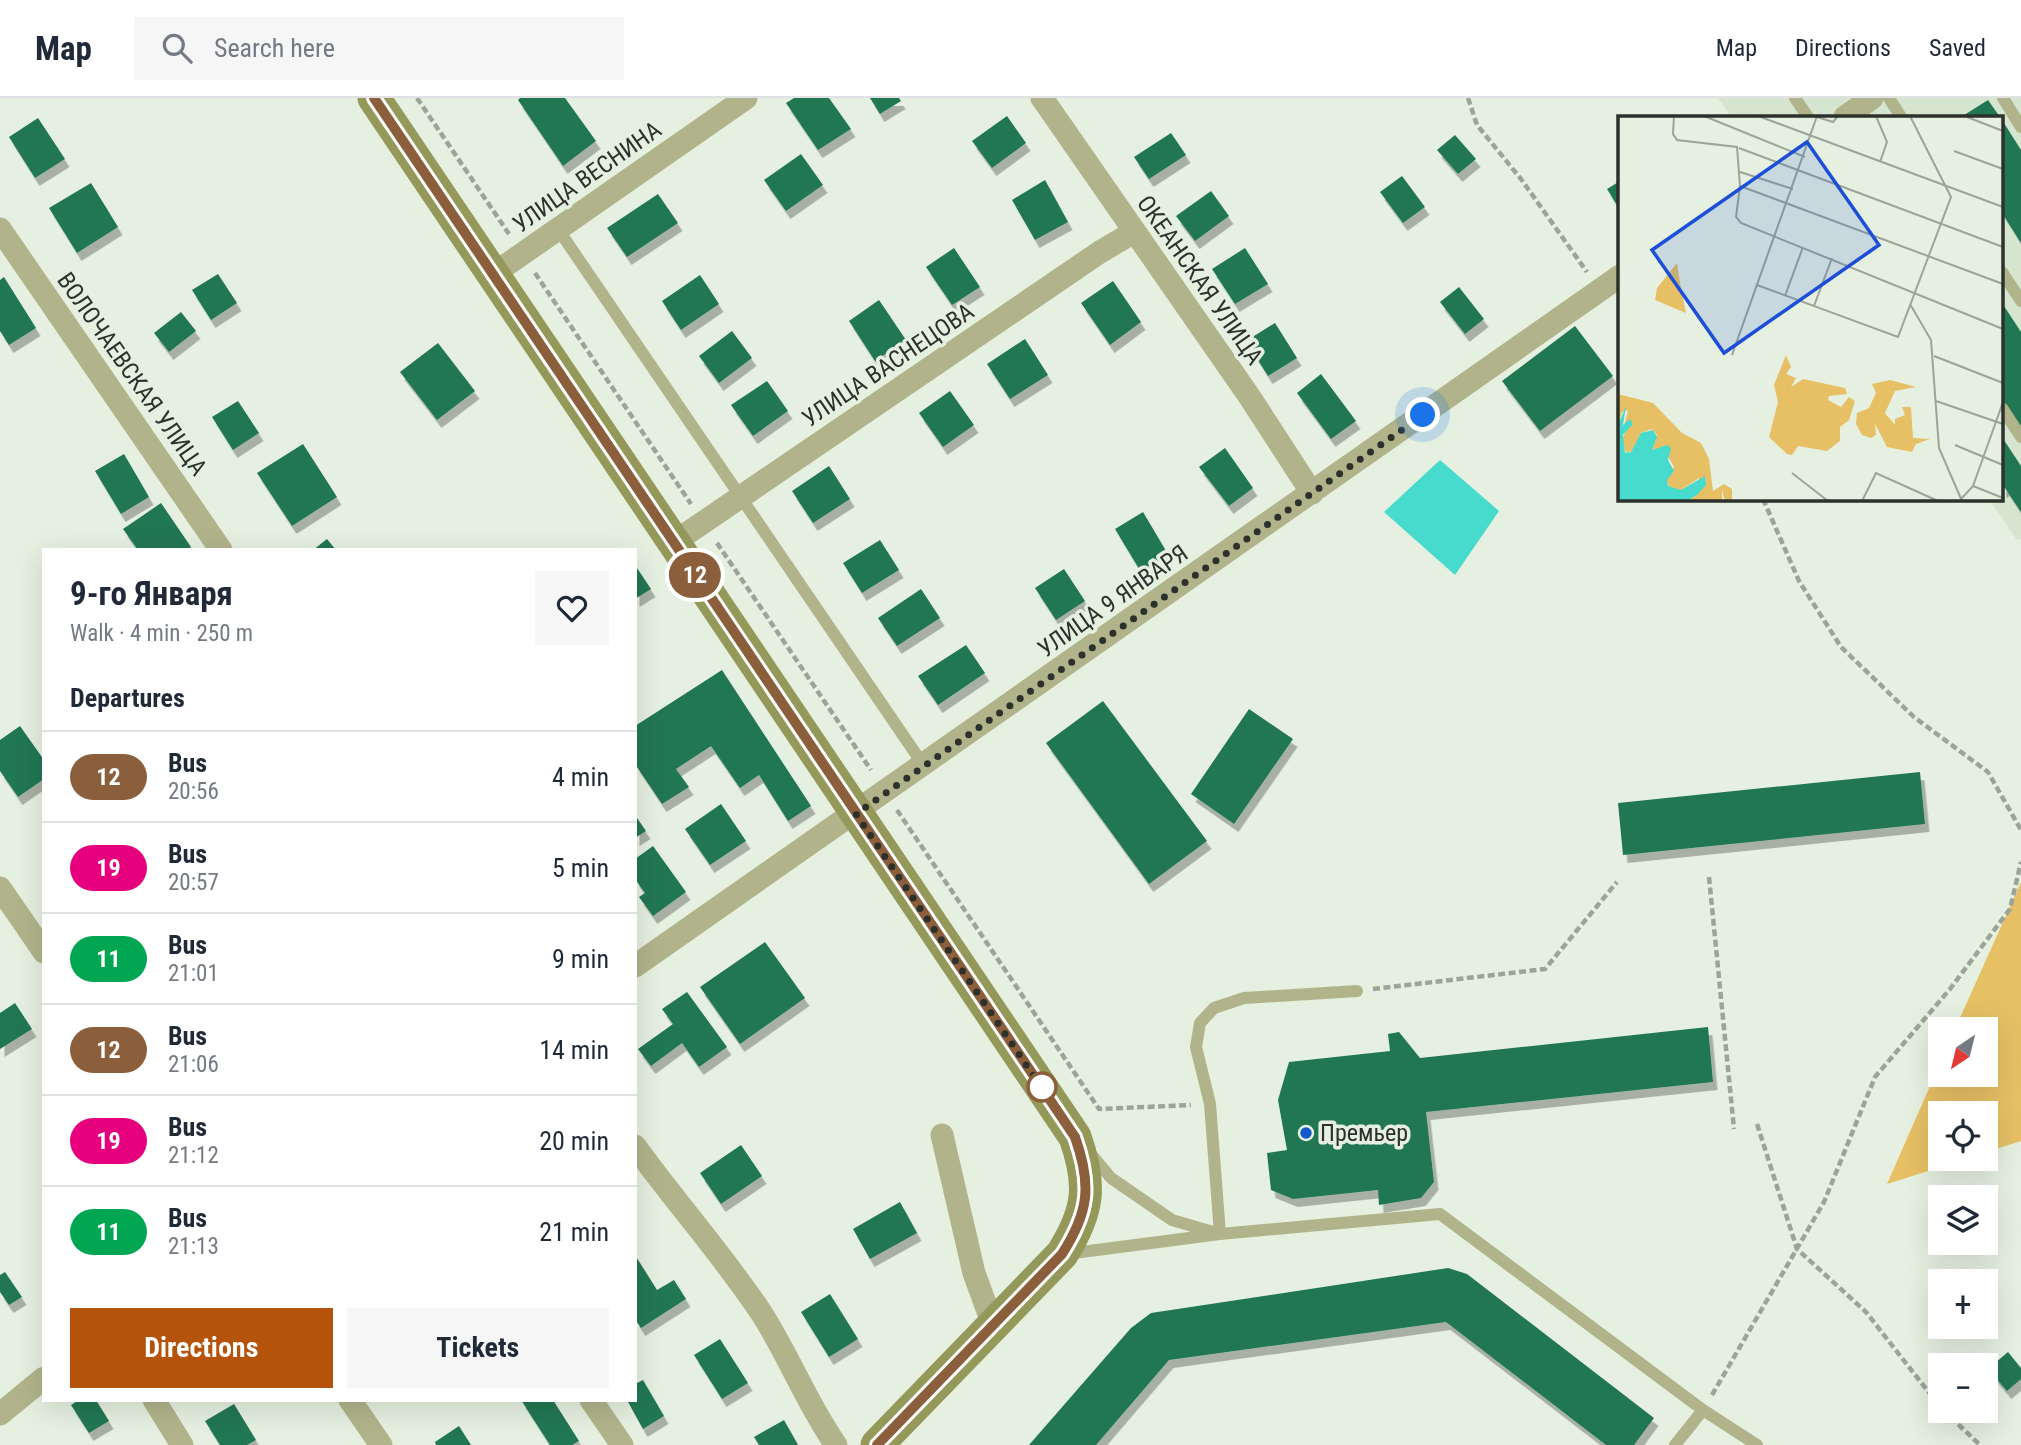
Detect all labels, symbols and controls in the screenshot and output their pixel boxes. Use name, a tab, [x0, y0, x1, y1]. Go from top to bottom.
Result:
search box	[134, 17, 624, 80]
text: Map	[35, 29, 92, 68]
icon: search	[158, 29, 196, 67]
text: Search here	[214, 33, 335, 63]
text: Map	[1716, 34, 1757, 62]
text: Directions	[1795, 34, 1891, 62]
text: Saved	[1929, 34, 1986, 62]
street label: УЛИЦА ВЕСНИНА	[508, 115, 667, 238]
inset map	[1618, 116, 2004, 500]
street label: ОКЕАНСКАЯ УЛИЦА	[1131, 190, 1269, 370]
street label: ВОЛОЧАЕВСКАЯ УЛИЦА	[51, 267, 213, 481]
street label: УЛИЦА ВАСНЕЦОВА	[797, 297, 979, 433]
your location	[1405, 397, 1440, 432]
street label: УЛИЦА 9 ЯНВАРЯ	[1033, 539, 1193, 663]
line badge: 12	[664, 552, 726, 598]
text: 12	[683, 561, 707, 589]
button: heart	[535, 571, 609, 645]
text: 9-го Января	[70, 574, 233, 613]
text: Walk · 4 min · 250 m	[70, 620, 253, 647]
text: Departures	[70, 683, 185, 713]
text: Bus	[168, 748, 207, 778]
text: 4 min	[552, 762, 609, 792]
text: 12	[96, 763, 121, 791]
text: 20:56	[168, 778, 219, 805]
text: Bus	[168, 839, 207, 869]
text: 5 min	[552, 853, 609, 883]
text: 19	[96, 854, 121, 882]
text: 20:57	[168, 869, 219, 896]
text: Bus	[168, 930, 207, 960]
text: 9 min	[552, 944, 609, 974]
text: 11	[96, 945, 121, 973]
text: 21:01	[168, 960, 219, 987]
north arrow	[1928, 1017, 1998, 1087]
map controls	[1928, 1017, 1998, 1423]
text: Bus	[168, 1021, 207, 1051]
text: 14 min	[539, 1035, 609, 1065]
text: 12	[96, 1036, 121, 1064]
text: 21:06	[168, 1051, 219, 1078]
unlabelled marker	[1027, 1072, 1057, 1102]
button: locate	[1928, 1101, 1998, 1171]
text: Bus	[168, 1112, 207, 1142]
place label: Премьер	[1320, 1119, 1408, 1147]
marker: Премьер	[1298, 1125, 1314, 1141]
text: 20 min	[539, 1126, 609, 1156]
text: 19	[96, 1127, 121, 1155]
text: 21:12	[168, 1142, 219, 1169]
button: layers	[1928, 1185, 1998, 1255]
text: Bus	[168, 1203, 207, 1233]
text: 21 min	[539, 1217, 609, 1247]
text: 11	[96, 1218, 121, 1246]
text: 21:13	[168, 1233, 219, 1260]
button: +	[1928, 1269, 1998, 1339]
button: Directions	[70, 1308, 333, 1388]
button: Tickets	[347, 1308, 609, 1388]
button: −	[1928, 1353, 1998, 1423]

